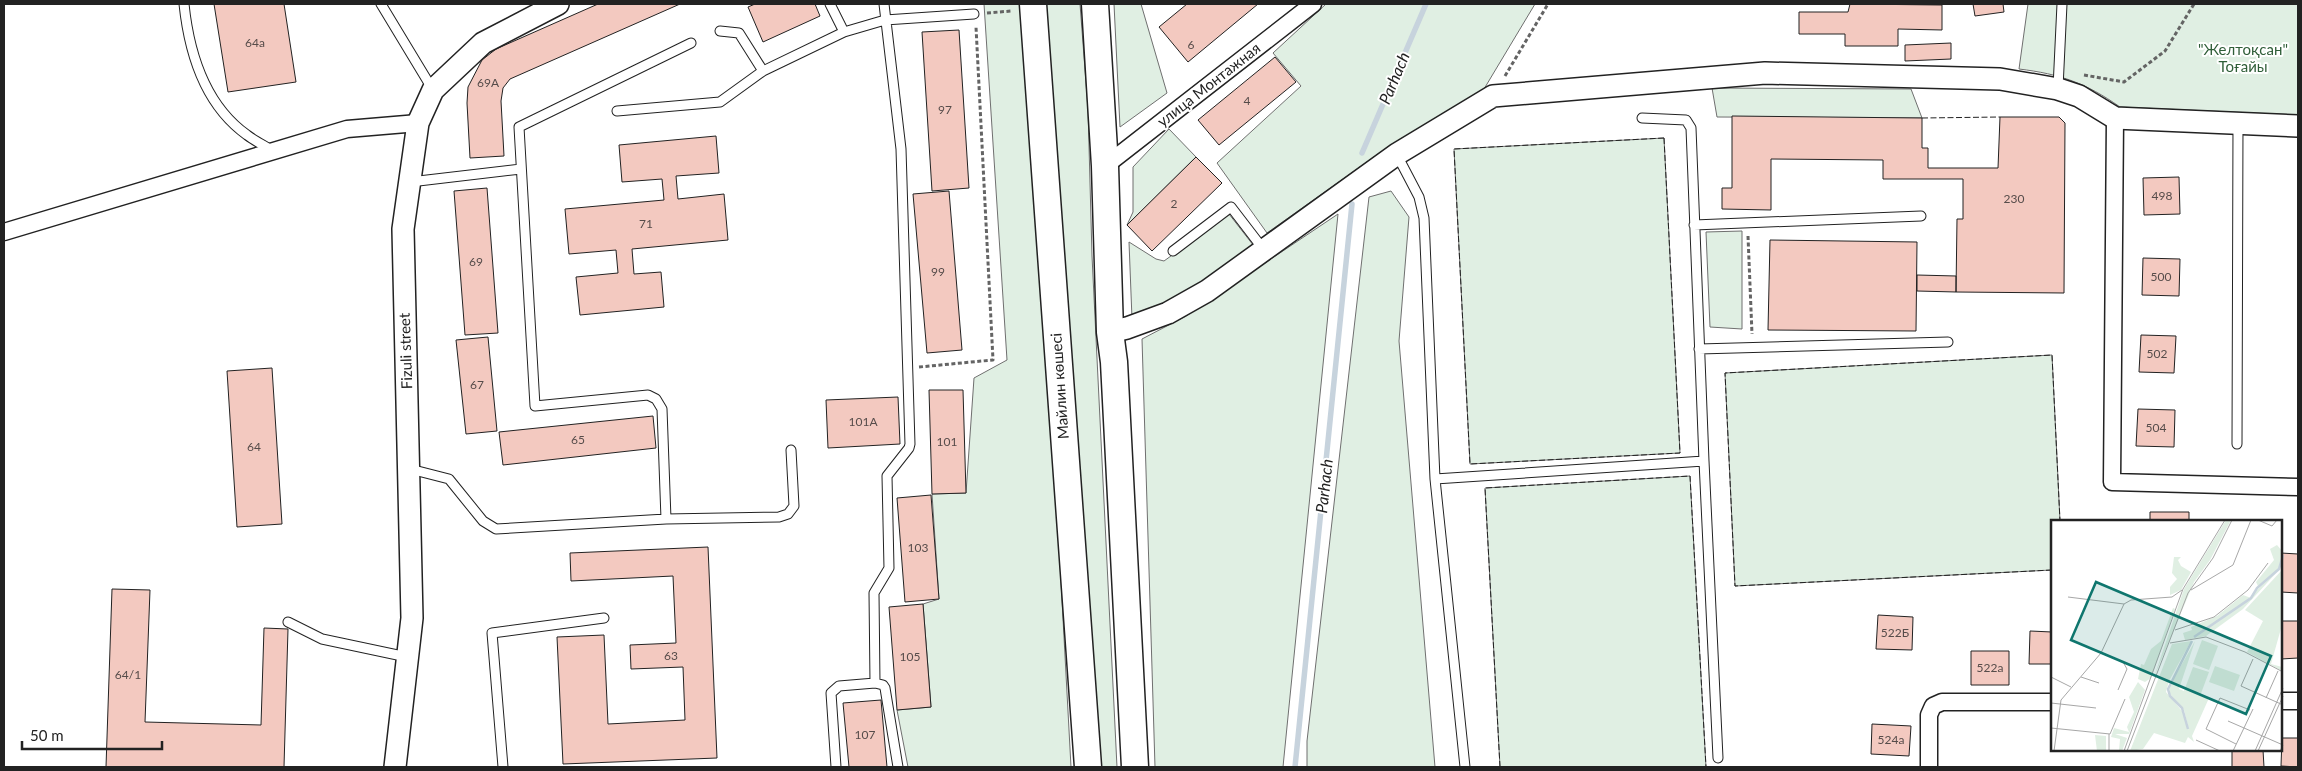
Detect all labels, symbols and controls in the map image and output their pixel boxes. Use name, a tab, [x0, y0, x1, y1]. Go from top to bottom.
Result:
house number: 64а	[245, 35, 265, 50]
house number: 6	[1188, 37, 1195, 52]
street label: улица Монтажная	[1153, 38, 1263, 130]
park label: "Желтоқсан" Тоғайы	[2198, 40, 2288, 75]
water label: Parhach	[1374, 49, 1413, 107]
house number: 69А	[477, 75, 500, 90]
house number: 4	[1244, 93, 1251, 108]
house number: 97	[938, 102, 952, 117]
house number: 498	[2152, 188, 2172, 203]
house number: 230	[2004, 191, 2024, 206]
house number: 2	[1171, 196, 1178, 211]
house number: 71	[639, 216, 653, 231]
house number: 69	[469, 254, 483, 269]
house number: 99	[931, 264, 945, 279]
house number: 500	[2151, 269, 2171, 284]
street label: Fizuli street	[395, 312, 415, 390]
street label: Майлин көшесі	[1046, 332, 1072, 440]
house number: 502	[2147, 346, 2167, 361]
house number: 67	[470, 377, 484, 392]
house number: 101А	[849, 414, 878, 429]
house number: 504	[2146, 420, 2166, 435]
house number: 65	[571, 432, 585, 447]
house number: 101	[937, 434, 957, 449]
house number: 64	[247, 439, 261, 454]
water label: Parhach	[1311, 458, 1336, 514]
inset map	[2051, 520, 2282, 751]
house number: 103	[908, 540, 928, 555]
house number: 522Б	[1881, 625, 1909, 640]
house number: 63	[664, 648, 678, 663]
house number: 105	[900, 649, 920, 664]
house number: 522а	[1977, 660, 2003, 675]
house number: 64/1	[115, 667, 141, 682]
scale bar	[22, 718, 162, 750]
text: 50 m	[30, 726, 64, 744]
house number: 107	[855, 727, 875, 742]
house number: 524а	[1878, 732, 1904, 747]

